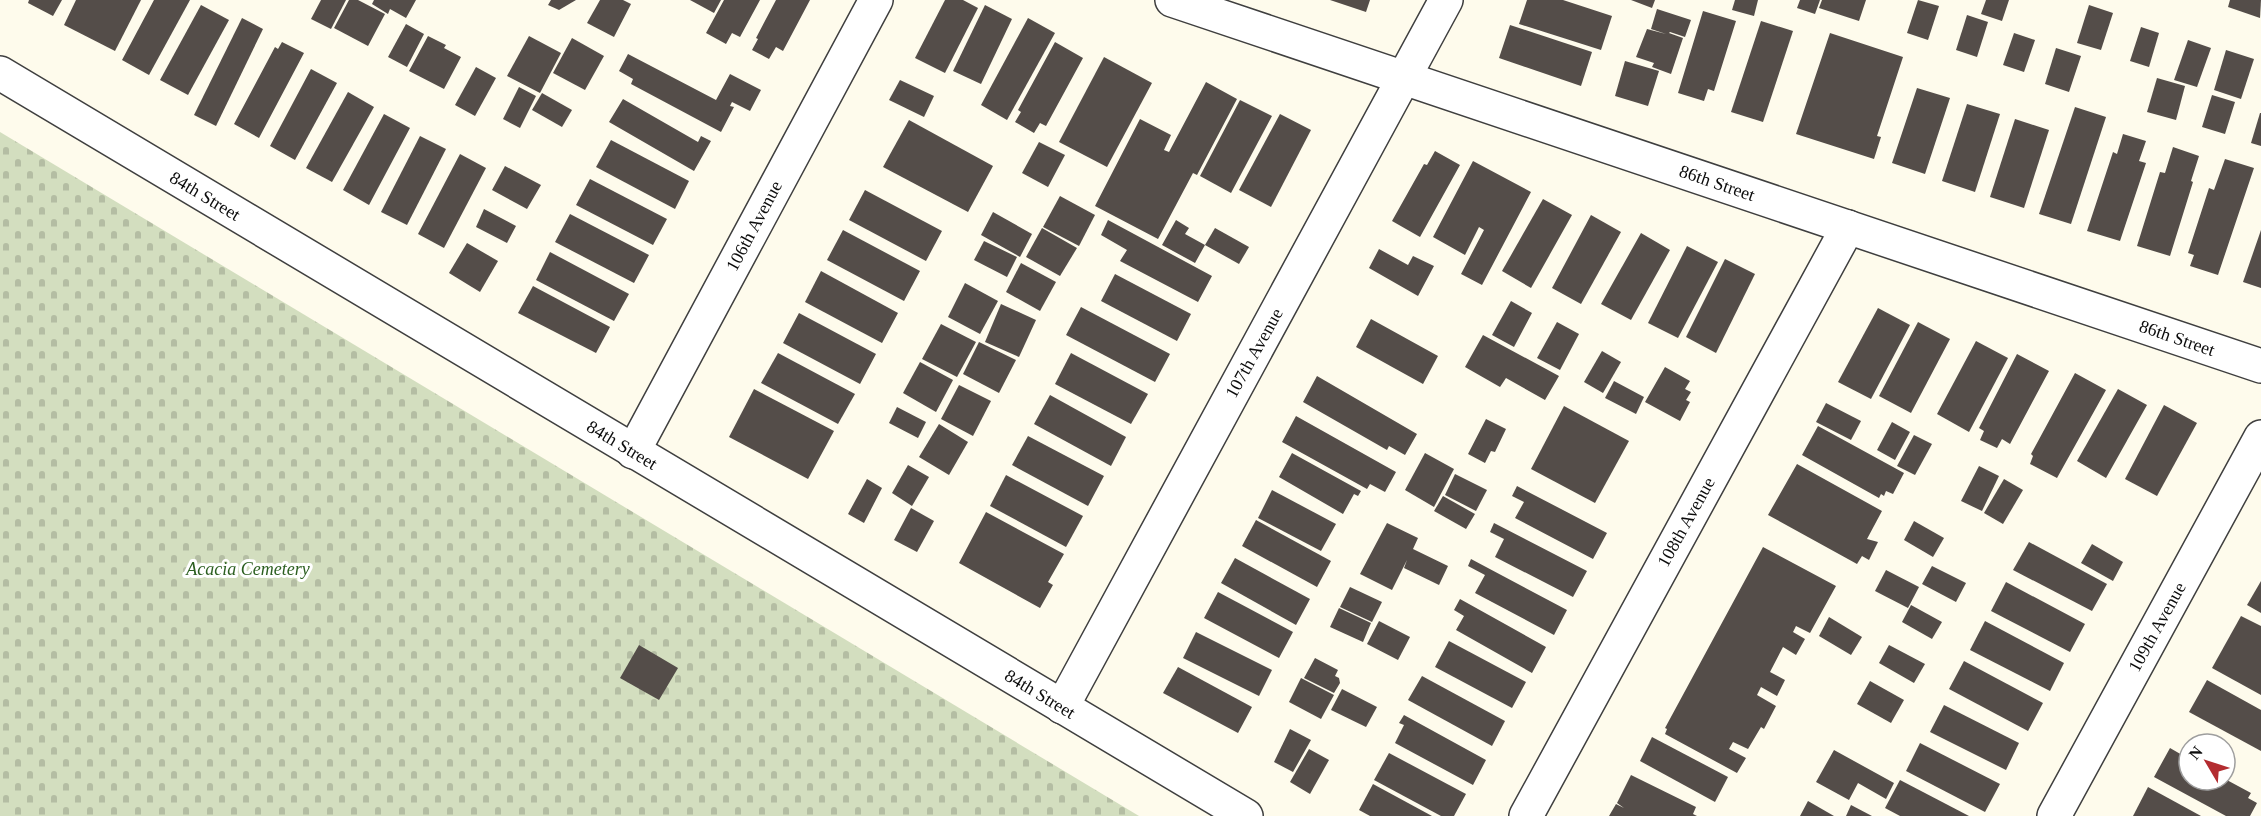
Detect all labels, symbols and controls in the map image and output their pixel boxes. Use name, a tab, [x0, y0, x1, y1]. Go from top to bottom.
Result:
street label: 86th Street	[1677, 161, 1757, 205]
street label: 84th Street	[166, 167, 244, 225]
street label: 106th Avenue	[722, 178, 786, 274]
street label: 107th Avenue	[1221, 305, 1287, 401]
street label: 86th Street	[2137, 316, 2217, 360]
street label: 84th Street	[583, 416, 661, 474]
street label: 108th Avenue	[1653, 474, 1719, 570]
park label: Acacia Cemetery	[185, 559, 310, 579]
street label: 109th Avenue	[2124, 579, 2190, 675]
street label: 84th Street	[1001, 665, 1079, 723]
north arrow	[2177, 732, 2237, 792]
text: N	[2185, 743, 2206, 763]

